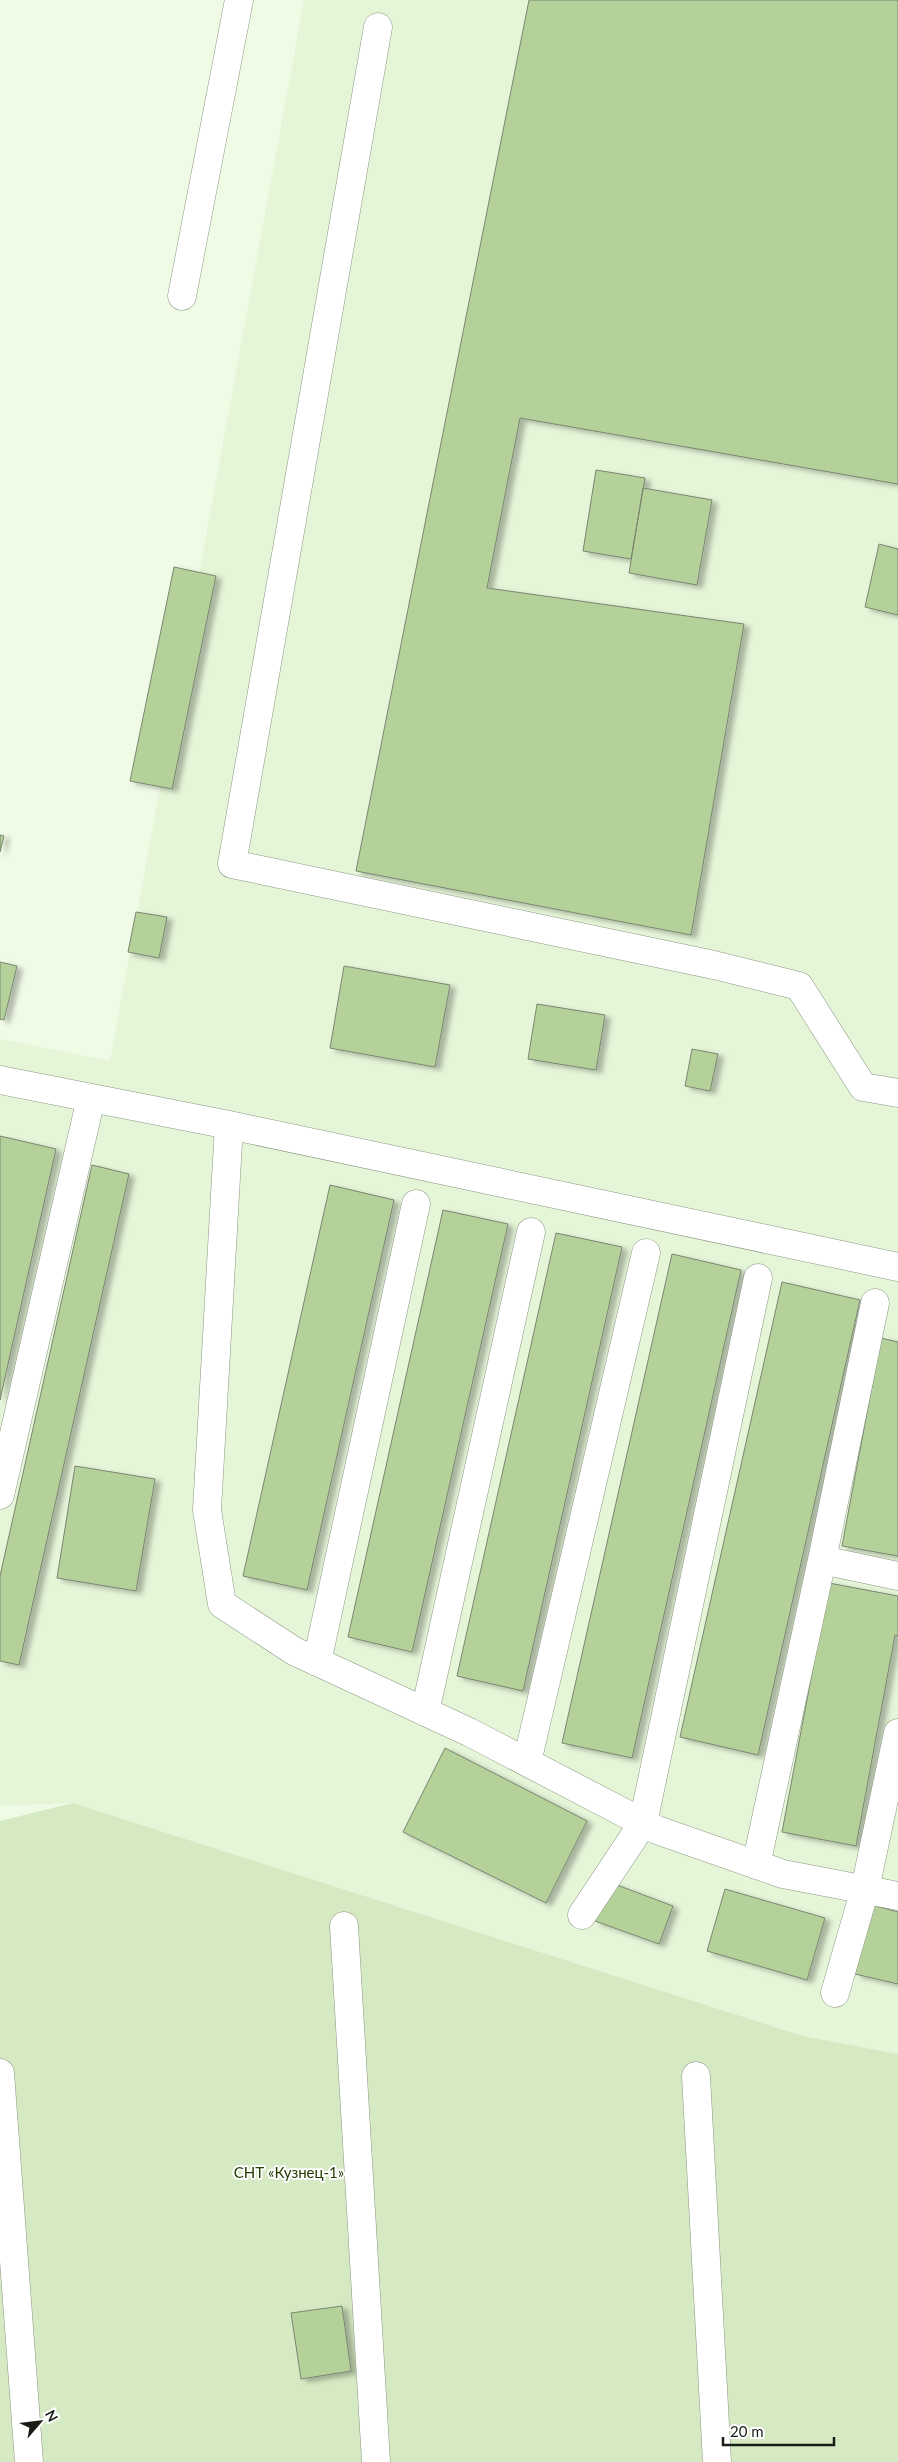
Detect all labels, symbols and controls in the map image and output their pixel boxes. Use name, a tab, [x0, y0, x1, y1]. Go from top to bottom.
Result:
park label: СНТ «Кузнец-1»	[234, 2163, 344, 2181]
north arrow	[15, 2397, 65, 2447]
text: N	[42, 2407, 62, 2424]
scale bar	[723, 2414, 834, 2446]
text: 20 m	[730, 2422, 764, 2440]

